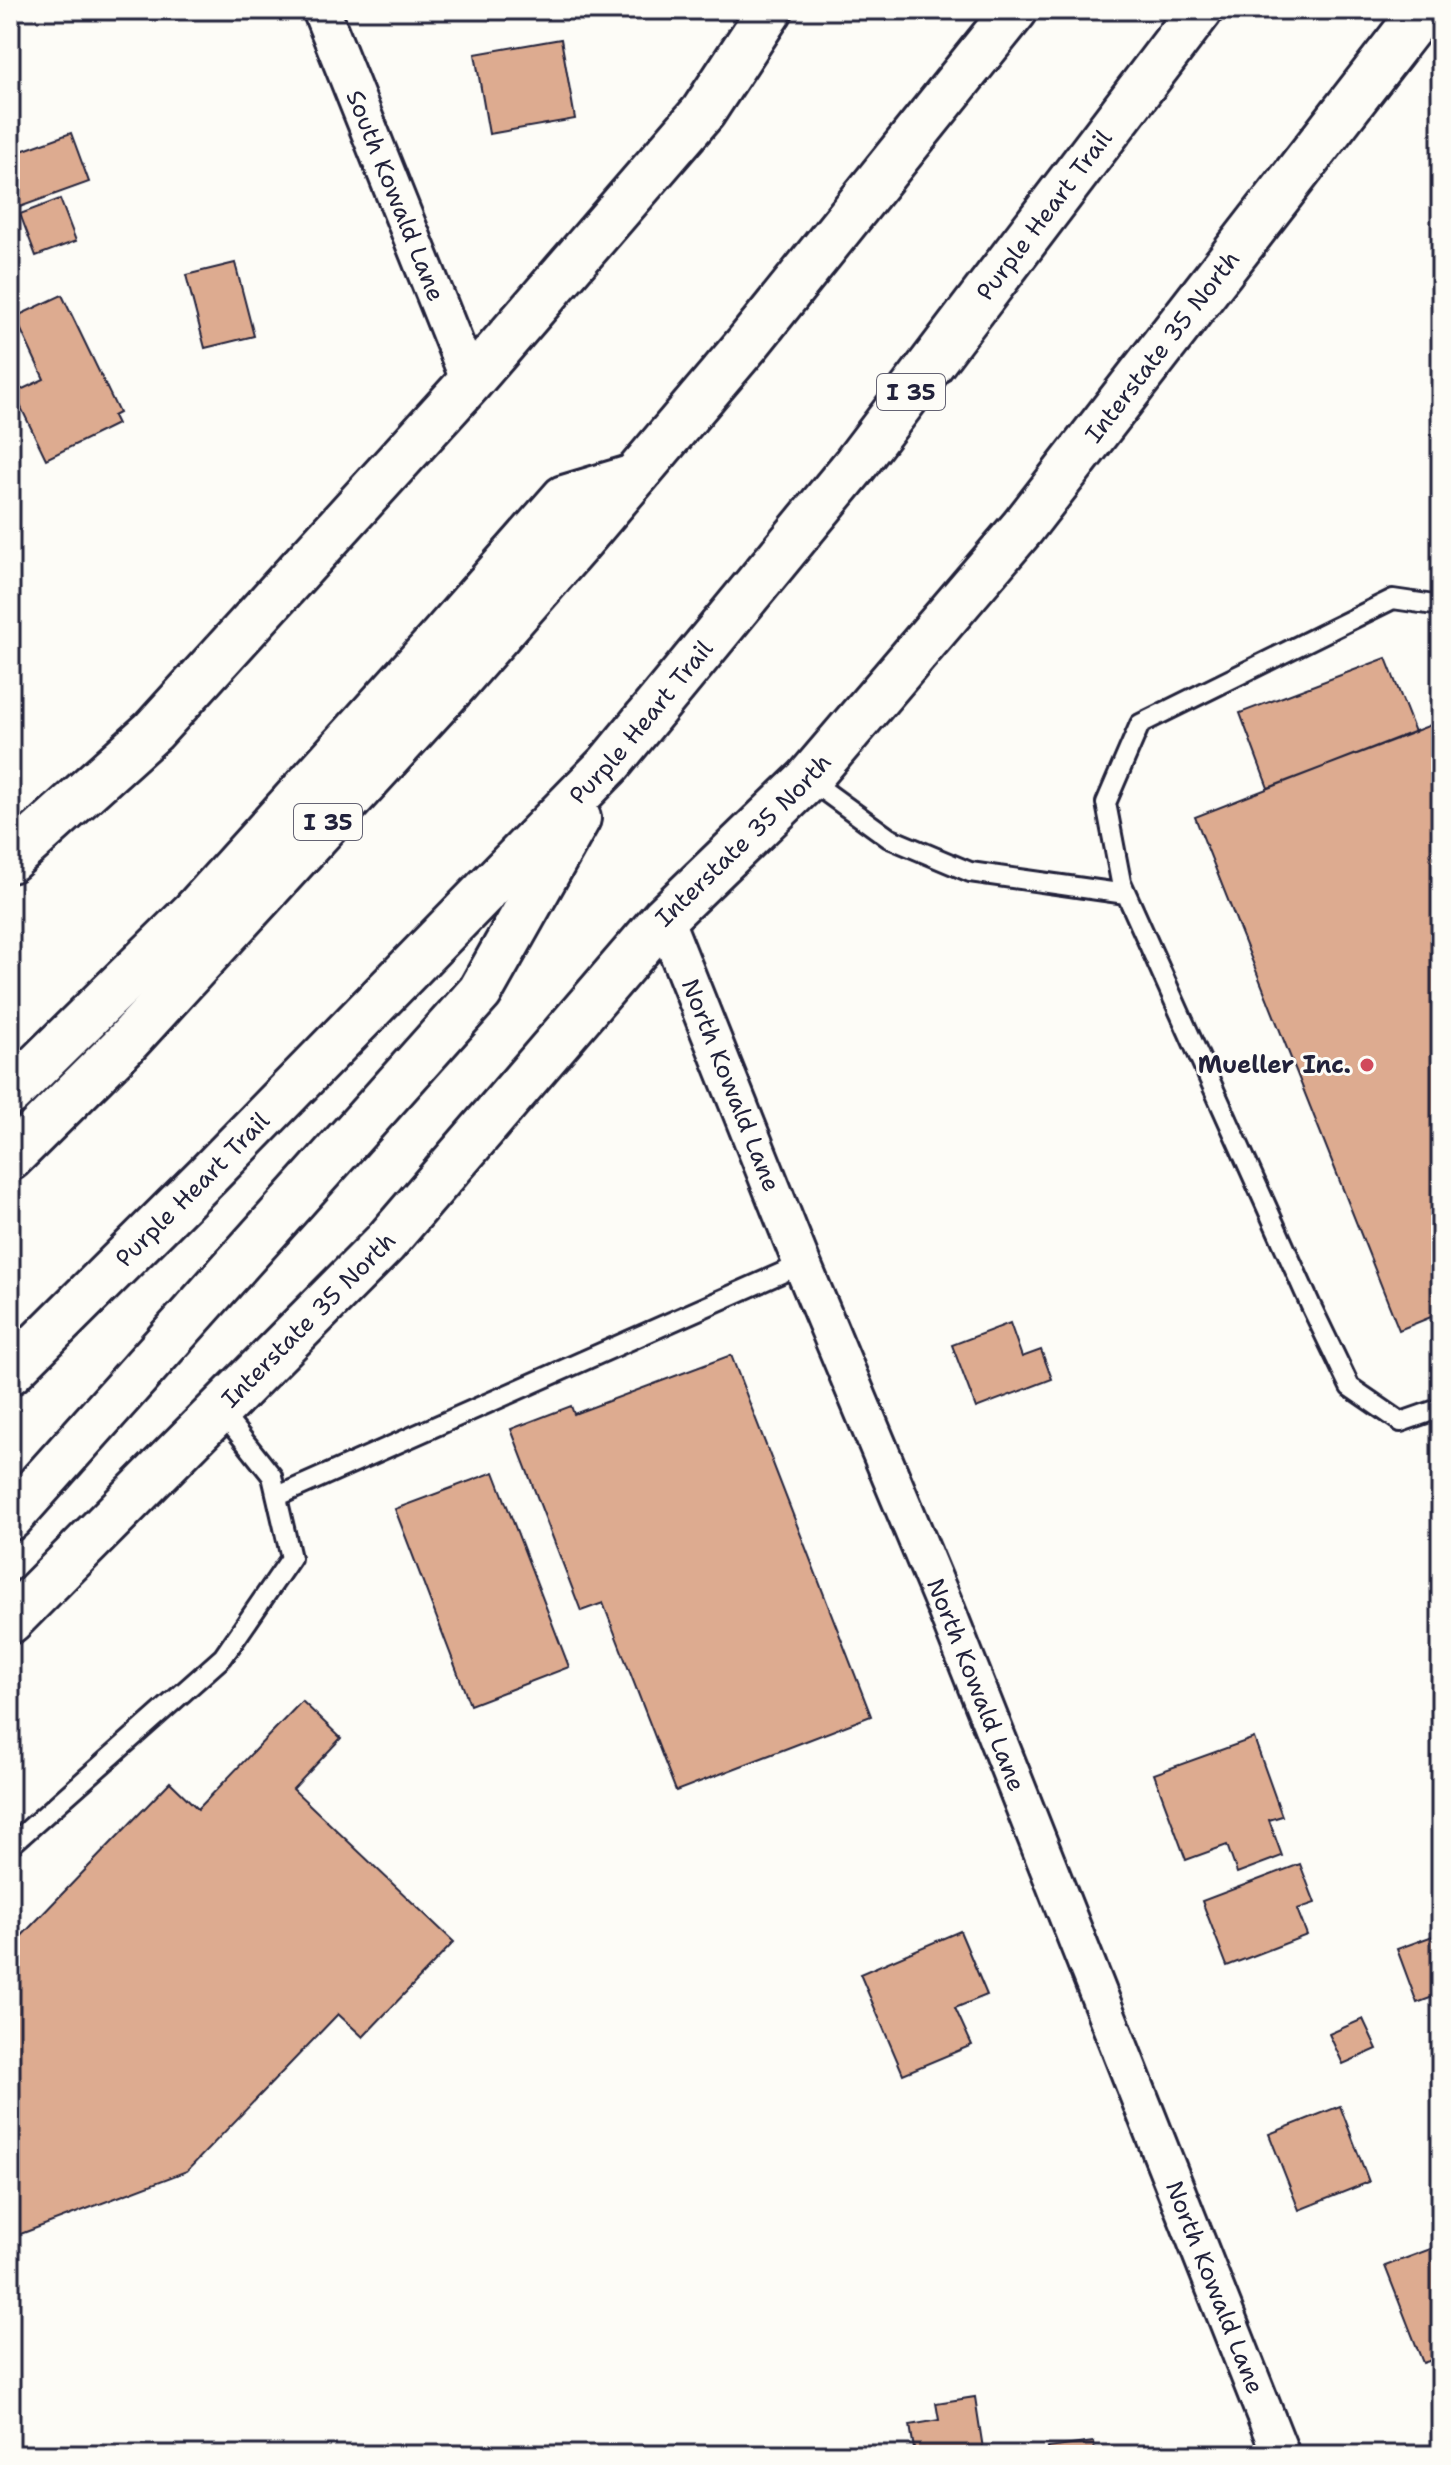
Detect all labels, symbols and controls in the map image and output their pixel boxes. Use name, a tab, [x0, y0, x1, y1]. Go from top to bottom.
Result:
street label: South Kowald Lane	[339, 85, 452, 306]
street label: Purple Heart Trail	[969, 123, 1120, 307]
street label: Interstate 35 North	[1078, 244, 1247, 450]
road number: I 35	[877, 374, 945, 410]
street label: Purple Heart Trail	[562, 633, 721, 811]
street label: Interstate 35 North	[648, 747, 839, 934]
road number: I 35	[294, 804, 362, 840]
street label: North Kowald Lane	[674, 974, 788, 1196]
place label: Mueller Inc.	[1198, 1049, 1351, 1081]
marker: Mueller Inc.	[1358, 1056, 1376, 1074]
street label: Purple Heart Trail	[109, 1105, 277, 1274]
street label: Interstate 35 North	[215, 1226, 403, 1415]
street label: North Kowald Lane	[919, 1574, 1033, 1796]
street label: North Kowald Lane	[1158, 2176, 1271, 2399]

